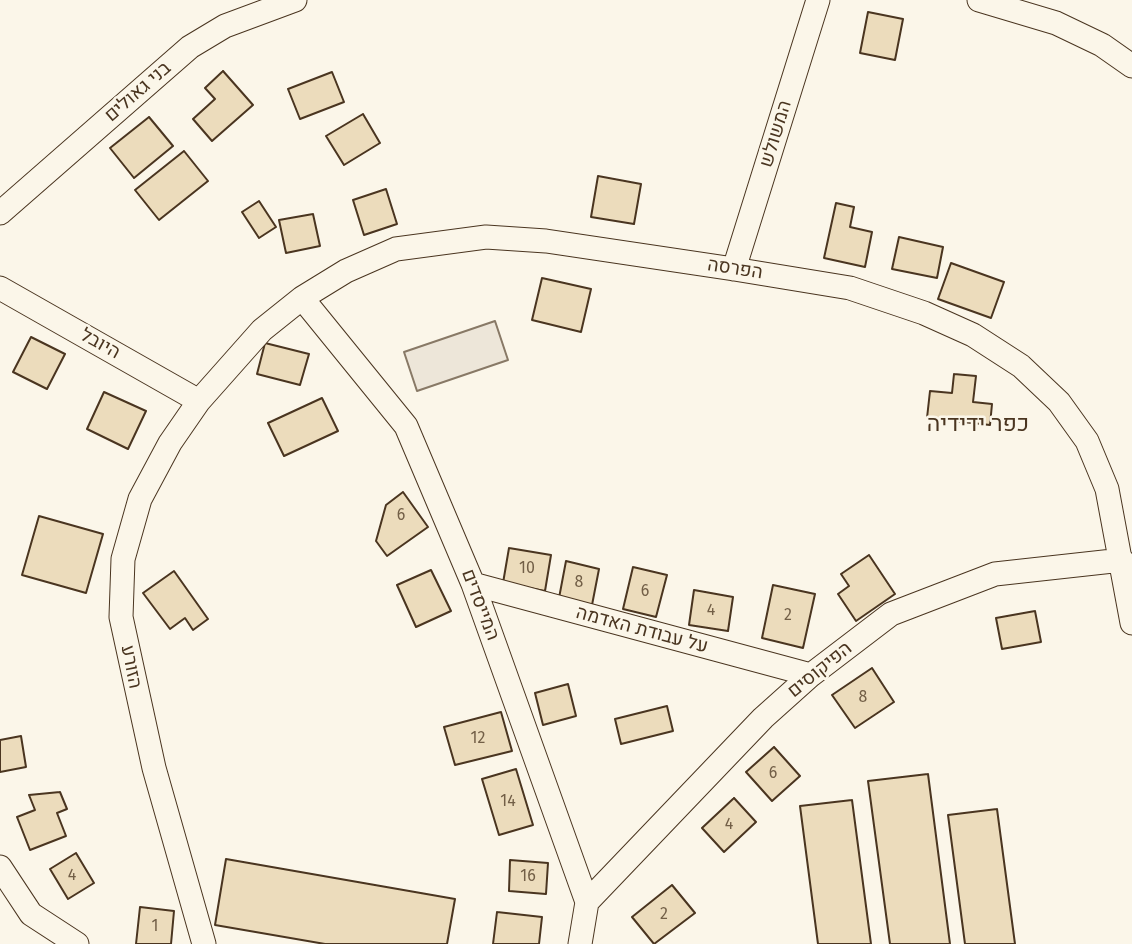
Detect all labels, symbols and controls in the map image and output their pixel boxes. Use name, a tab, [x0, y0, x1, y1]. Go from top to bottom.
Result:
street label: בני גאולים	[100, 57, 176, 127]
street label: המשולש	[755, 98, 797, 170]
street label: הפרסה	[706, 253, 764, 285]
street label: היובל	[76, 324, 124, 364]
district label: כפר ידידיה	[927, 411, 1029, 439]
house number: 6	[397, 506, 405, 526]
house number: 10	[519, 559, 535, 579]
street label: המייסדים	[456, 566, 504, 644]
house number: 8	[575, 573, 583, 593]
house number: 6	[641, 582, 649, 602]
street label: על עבודת האדמה	[574, 601, 710, 659]
house number: 4	[707, 601, 715, 621]
house number: 2	[784, 606, 792, 626]
street label: הפיקוסים	[783, 637, 857, 703]
street label: הזורע	[116, 643, 146, 691]
house number: 8	[859, 688, 867, 708]
house number: 12	[471, 729, 485, 749]
house number: 6	[769, 764, 777, 784]
house number: 14	[500, 792, 516, 812]
house number: 4	[725, 815, 733, 835]
house number: 4	[68, 866, 76, 886]
house number: 16	[520, 867, 536, 887]
house number: 2	[660, 905, 668, 925]
house number: 1	[152, 917, 158, 937]

